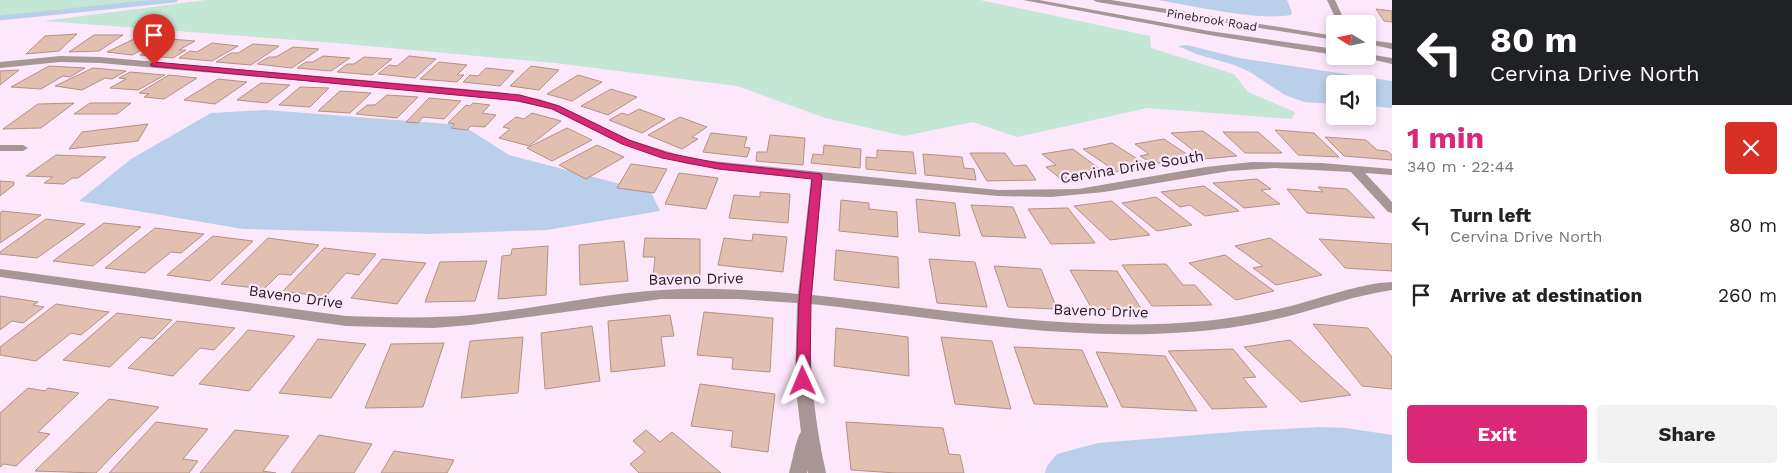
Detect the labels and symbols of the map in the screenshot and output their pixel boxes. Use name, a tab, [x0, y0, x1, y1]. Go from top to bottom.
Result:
street label: Pinebrook Road	[1166, 6, 1258, 34]
pin	[133, 14, 175, 65]
north arrow	[1326, 15, 1376, 65]
street label: Cervina Drive South	[1059, 147, 1205, 187]
street label: Baveno Drive	[648, 269, 744, 289]
street label: Baveno Drive	[248, 281, 344, 313]
street label: Baveno Drive	[1053, 300, 1149, 322]
position arrow	[776, 354, 828, 406]

